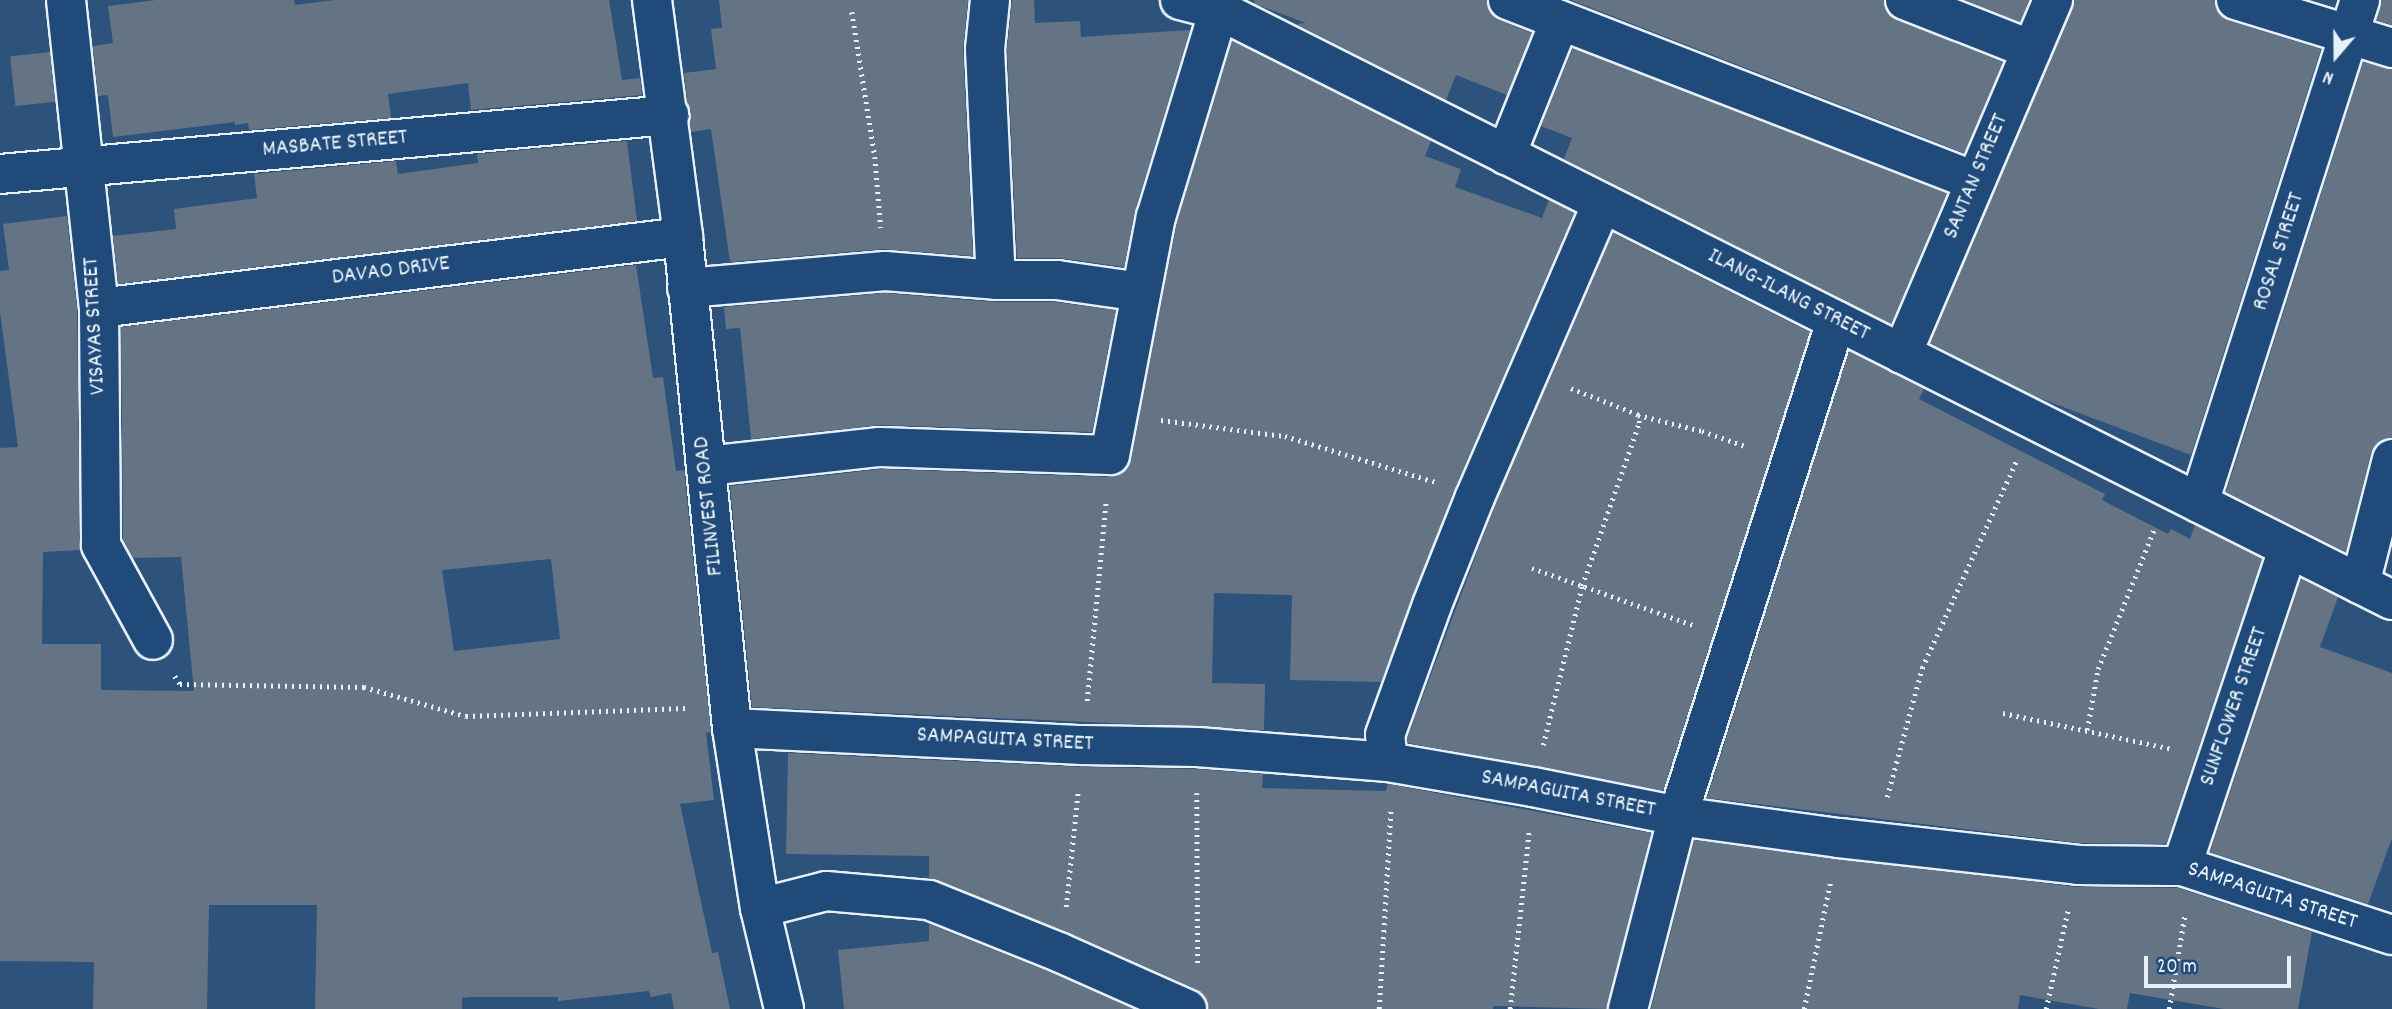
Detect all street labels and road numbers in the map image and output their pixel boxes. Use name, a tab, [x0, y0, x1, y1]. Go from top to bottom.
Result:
street label: SANTAN STREET	[1938, 110, 2016, 244]
street label: MASBATE STREET	[261, 125, 409, 165]
street label: ROSAL STREET	[2248, 190, 2312, 314]
street label: ILANG-ILANG STREET	[1702, 243, 1874, 349]
street label: DAVAO DRIVE	[331, 251, 451, 293]
street label: VISAYAS STREET	[79, 256, 113, 396]
street label: FILINVEST ROAD	[689, 435, 731, 577]
street label: SUNFLOWER STREET	[2195, 624, 2275, 790]
street label: SAMPAGUITA STREET	[916, 723, 1094, 759]
street label: SAMPAGUITA STREET	[1479, 765, 1657, 825]
street label: SAMPAGUITA STREET	[2184, 857, 2360, 937]

